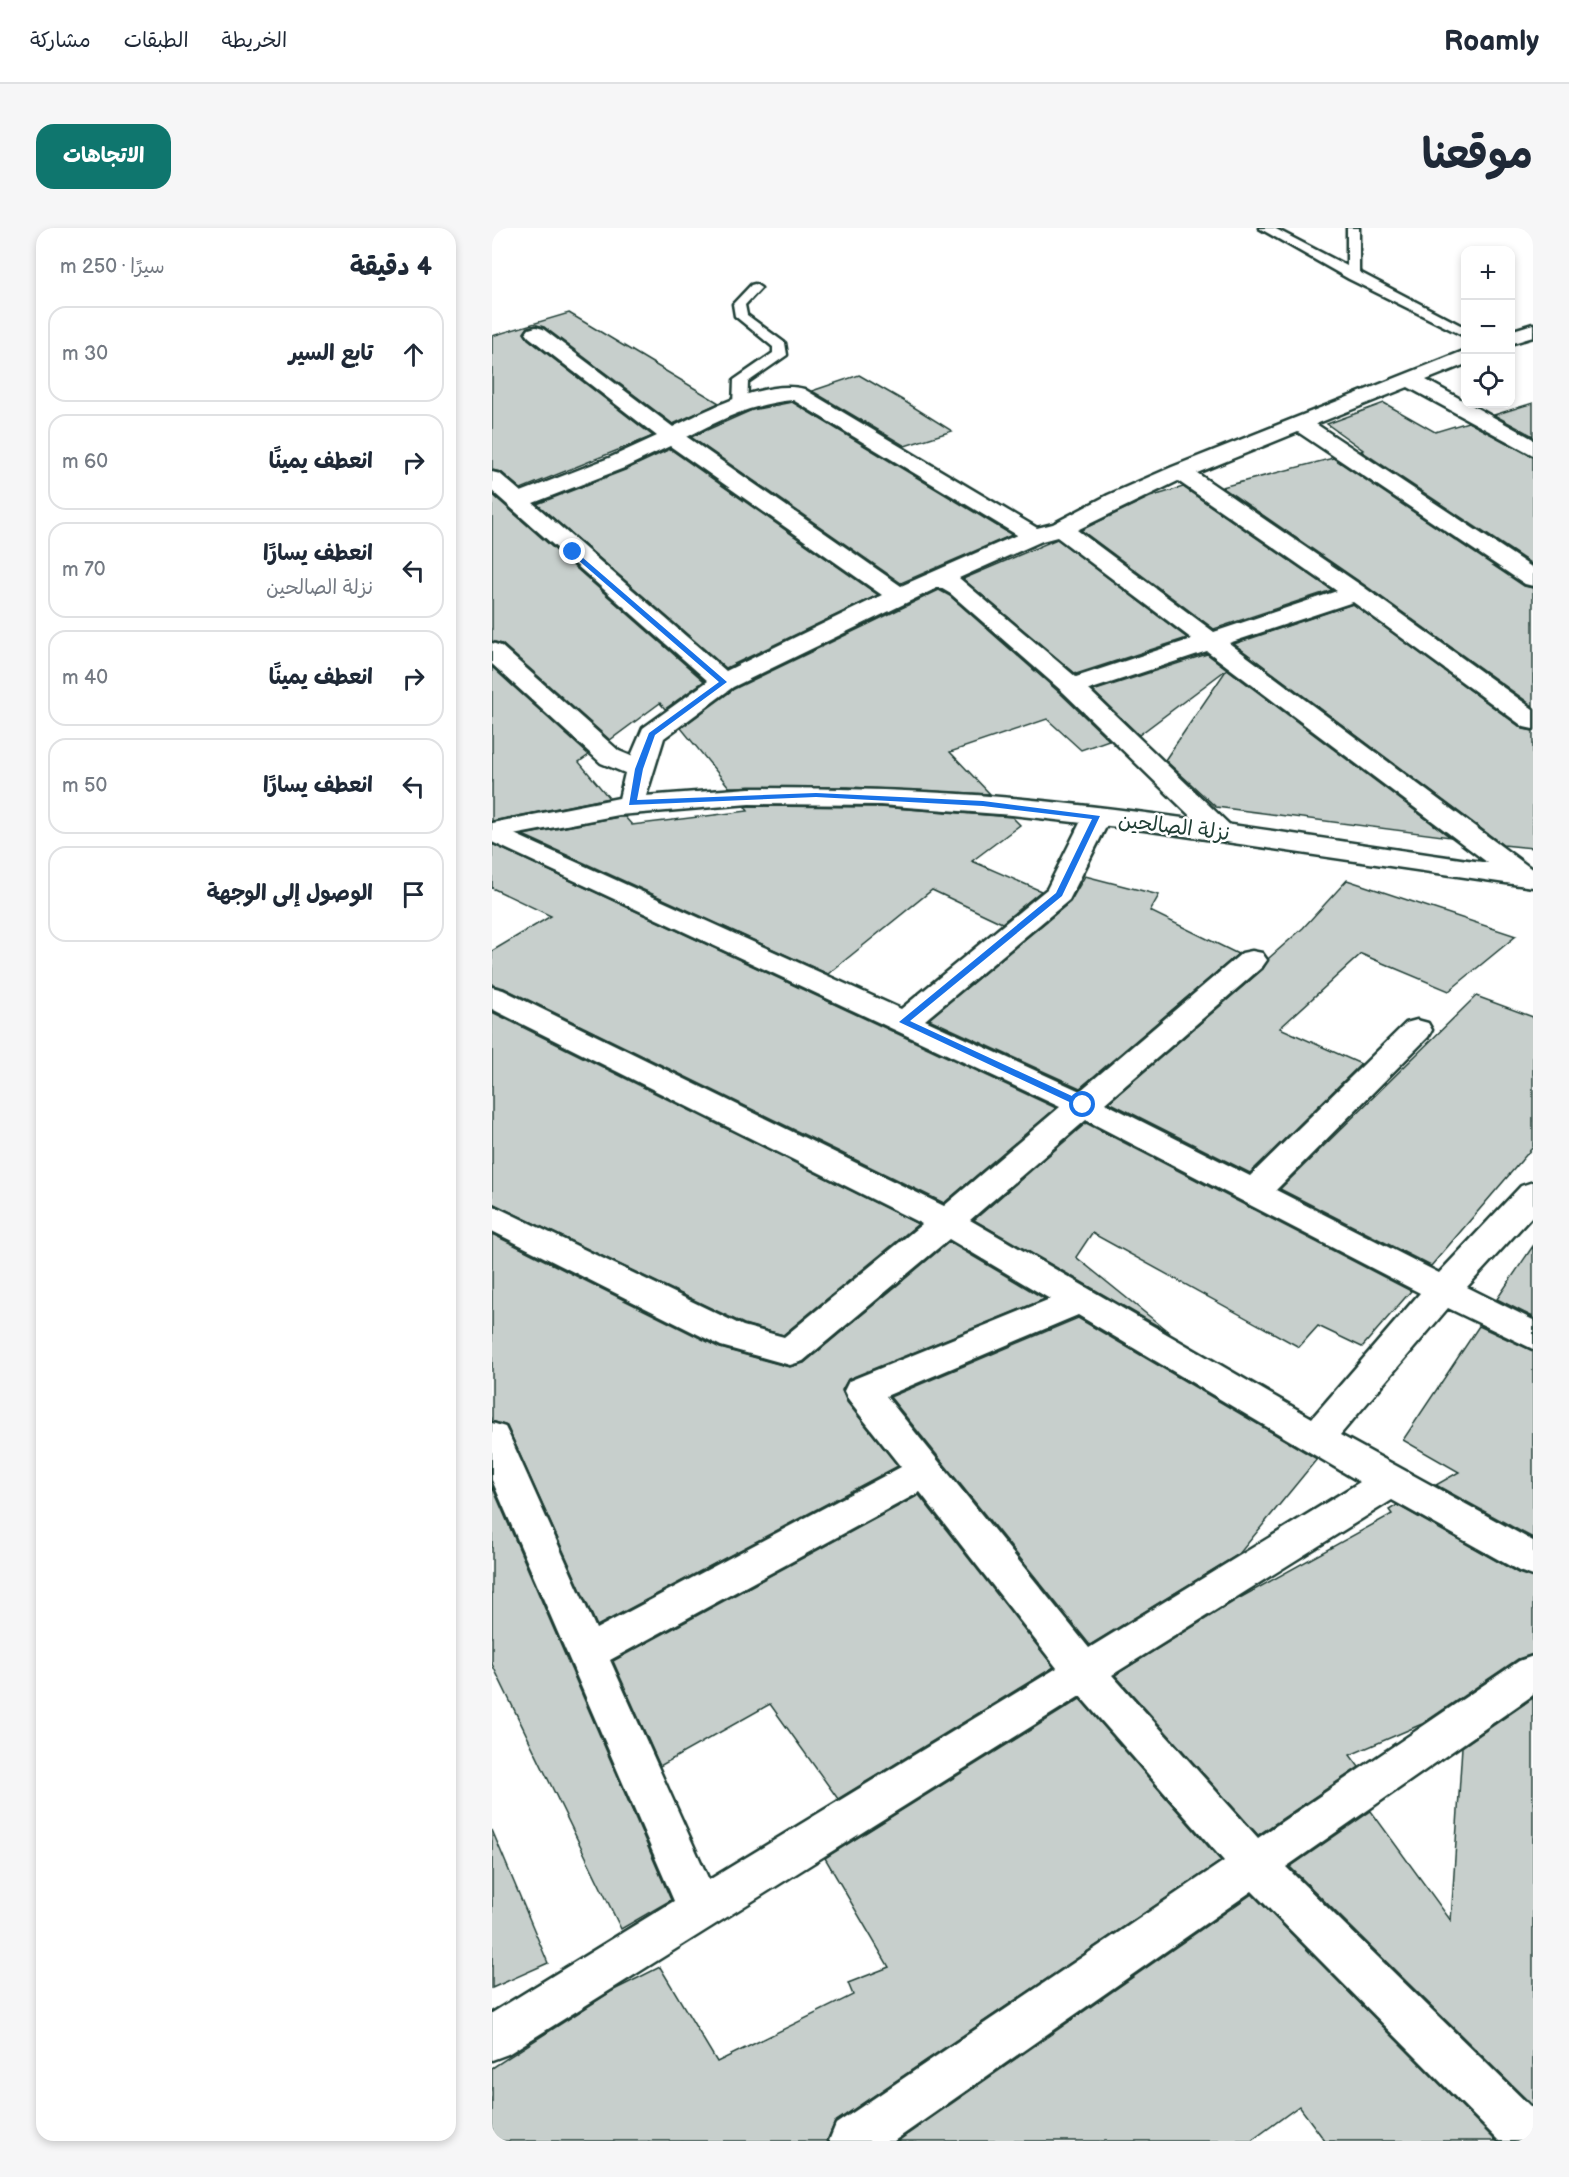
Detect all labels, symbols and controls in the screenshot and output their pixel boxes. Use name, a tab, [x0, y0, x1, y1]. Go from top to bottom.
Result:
text: Roamly	[1444, 25, 1539, 58]
text: مشاركة	[30, 28, 91, 53]
text: الطبقات	[124, 28, 189, 53]
text: الخريطة	[222, 28, 287, 53]
button: الاتجاهات	[36, 124, 171, 189]
text: موقعنا	[1422, 130, 1533, 181]
map controls	[1461, 246, 1515, 408]
button: +	[1461, 246, 1515, 300]
text: 4 دقيقة	[350, 252, 432, 283]
text: سيرًا · 250 m	[60, 255, 165, 279]
button: −	[1461, 300, 1515, 354]
icon: ahead	[397, 338, 430, 371]
text: تابع السير	[289, 340, 373, 367]
text: 30 m	[62, 342, 108, 366]
button: locate	[1461, 354, 1515, 408]
icon: right	[397, 446, 430, 479]
text: انعطف يمينًا	[269, 448, 373, 475]
text: 60 m	[62, 450, 108, 474]
route end	[559, 538, 585, 564]
text: انعطف يسارًا	[263, 540, 373, 567]
icon: left	[397, 554, 430, 587]
text: 70 m	[62, 558, 106, 582]
text: نزلة الصالحين	[266, 576, 373, 600]
icon: right	[397, 662, 430, 695]
text: انعطف يمينًا	[269, 664, 373, 691]
text: 40 m	[62, 666, 108, 690]
icon: left	[397, 770, 430, 803]
text: انعطف يسارًا	[263, 772, 373, 799]
text: 50 m	[62, 774, 107, 798]
street label: نزلة الصالحين	[1117, 808, 1231, 846]
icon: arrive	[397, 878, 430, 911]
text: الوصول إلى الوجهة	[206, 880, 373, 907]
route start	[1069, 1091, 1095, 1117]

